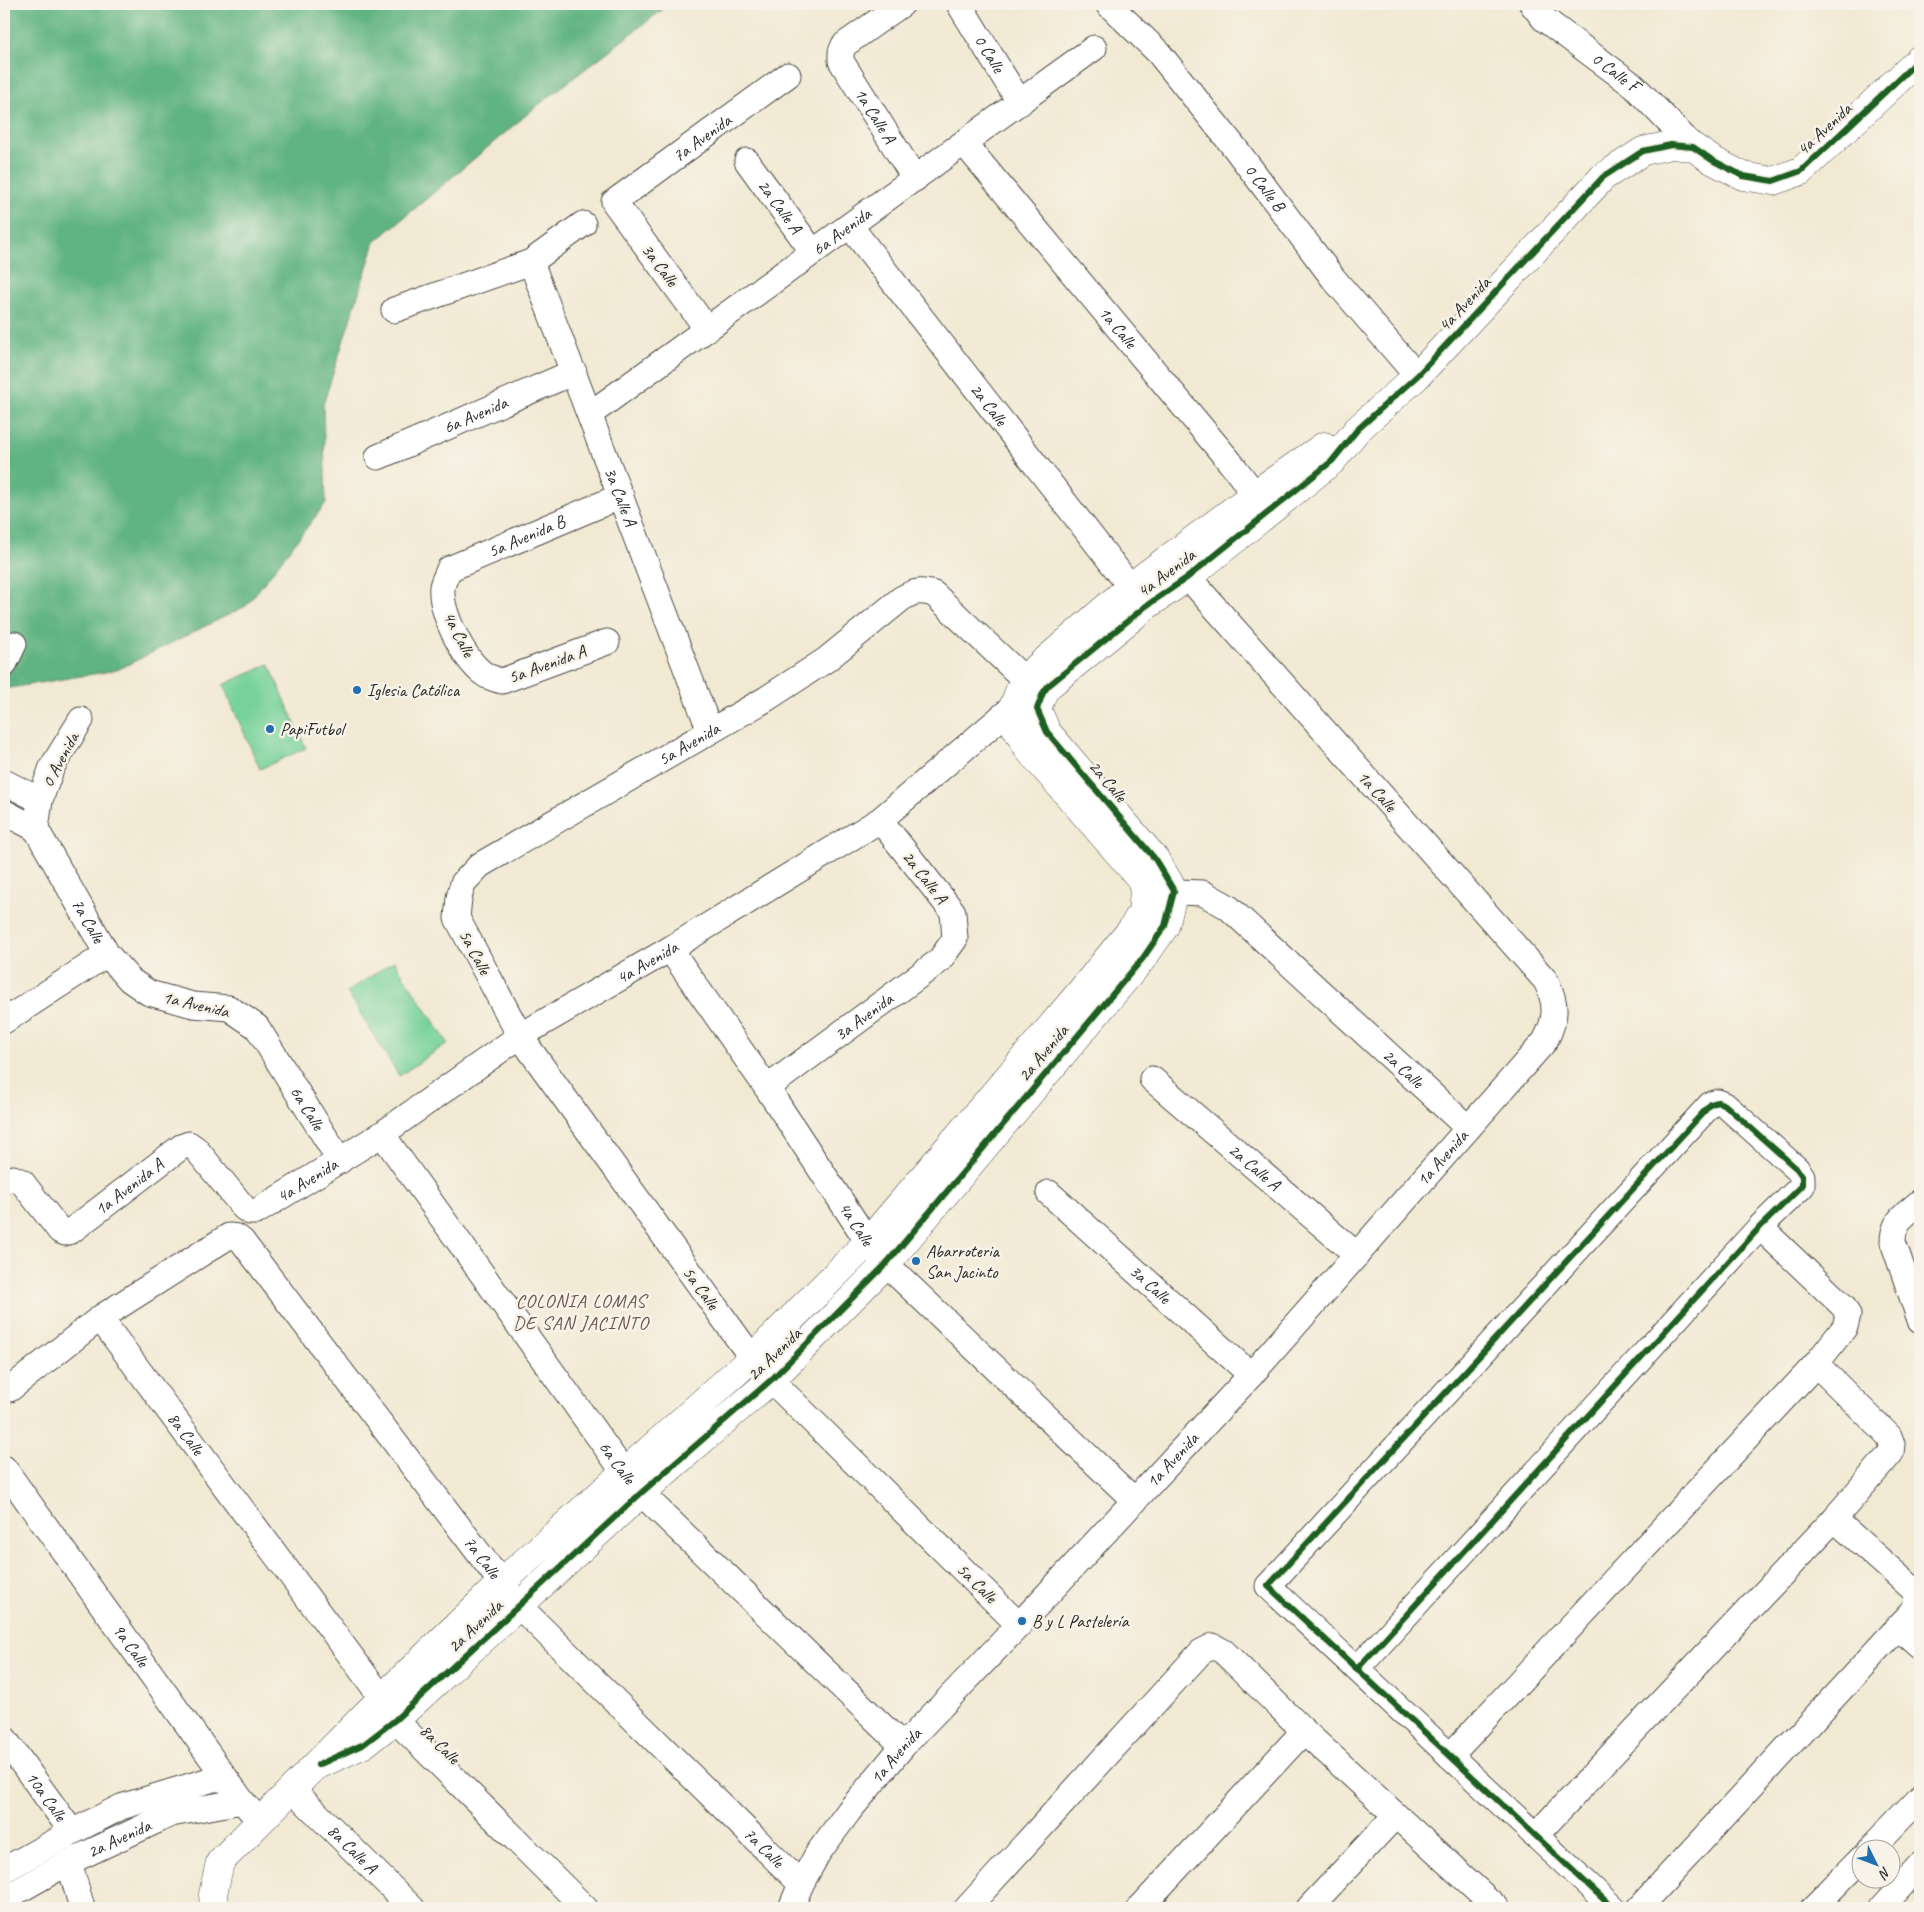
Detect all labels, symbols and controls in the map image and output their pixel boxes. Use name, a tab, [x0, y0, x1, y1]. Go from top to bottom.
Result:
street label: 0 Calle	[969, 30, 1010, 77]
street label: 0 Calle F	[1587, 47, 1647, 100]
street label: 1a Calle A	[850, 84, 901, 148]
street label: 4a Avenida	[1792, 97, 1857, 160]
street label: 7a Avenida	[668, 109, 736, 167]
street label: 0 Calle B	[1240, 159, 1291, 217]
street label: 2a Calle A	[753, 175, 807, 238]
street label: 6a Avenida	[808, 202, 876, 260]
street label: 3a Calle	[637, 239, 684, 292]
street label: 4a Avenida	[1433, 271, 1496, 336]
street label: 1a Calle	[1094, 302, 1142, 354]
street label: 2a Calle	[965, 379, 1013, 431]
street label: 6a Avenida	[440, 391, 512, 438]
street label: 3a Calle A	[599, 464, 642, 530]
street label: 5a Avenida B	[485, 510, 570, 562]
street label: 4a Avenida	[1132, 543, 1200, 602]
street label: 4a Calle	[438, 608, 480, 661]
street label: 5a Avenida A	[505, 640, 590, 688]
place label: Iglesia Católica	[367, 679, 461, 701]
marker: Iglesia Católica	[351, 684, 363, 696]
street label: 5a Avenida	[654, 717, 724, 770]
place label: PapiFutbol	[280, 718, 346, 740]
marker: PapiFutbol	[264, 723, 276, 735]
street label: 0 Avenida	[36, 727, 84, 791]
street label: 2a Calle	[1084, 756, 1133, 807]
street label: 1a Calle	[1353, 766, 1402, 817]
street label: 2a Calle A	[897, 846, 953, 909]
street label: 7a Calle	[67, 894, 110, 948]
street label: 5a Calle	[454, 926, 497, 979]
street label: 4a Avenida	[612, 935, 683, 989]
street label: 1a Avenida	[161, 986, 232, 1023]
street label: 3a Avenida	[830, 987, 898, 1046]
street label: 2a Avenida	[1013, 1019, 1074, 1086]
street label: 2a Calle	[1378, 1044, 1429, 1094]
street label: 6a Calle	[285, 1082, 330, 1135]
street label: 1a Avenida	[1412, 1124, 1473, 1191]
street label: 2a Calle A	[1224, 1139, 1286, 1196]
street label: 1a Avenida A	[90, 1153, 169, 1220]
street label: 4a Avenida	[273, 1153, 343, 1207]
street label: 4a Calle	[834, 1198, 879, 1251]
place label: Abarroteria San Jacinto	[926, 1240, 1001, 1283]
marker: Abarroteria San Jacinto	[910, 1255, 922, 1267]
street label: 3a Calle	[1125, 1260, 1176, 1309]
street label: 5a Calle	[678, 1262, 725, 1315]
district label: COLONIA LOMAS DE SAN JACINTO	[513, 1289, 650, 1335]
street label: 2a Avenida	[742, 1322, 807, 1385]
street label: 8a Calle	[163, 1408, 210, 1460]
street label: 1a Avenida	[1141, 1427, 1204, 1492]
street label: 6a Calle	[594, 1437, 641, 1489]
street label: 7a Calle	[459, 1532, 506, 1584]
street label: 5a Calle	[952, 1558, 1003, 1609]
street label: 2a Avenida	[443, 1594, 508, 1657]
place label: B y L Pastelería	[1032, 1610, 1130, 1632]
marker: B y L Pastelería	[1016, 1615, 1028, 1627]
street label: 9a Calle	[108, 1619, 154, 1672]
street label: 8a Calle	[415, 1719, 466, 1770]
street label: 1a Avenida	[865, 1722, 927, 1788]
street label: 10a Calle	[21, 1767, 72, 1826]
street label: 2a Avenida	[84, 1814, 155, 1863]
street label: 8a Calle A	[323, 1819, 383, 1879]
street label: 7a Calle	[739, 1823, 789, 1873]
north arrow	[1852, 1840, 1902, 1890]
text: N	[1875, 1863, 1895, 1883]

